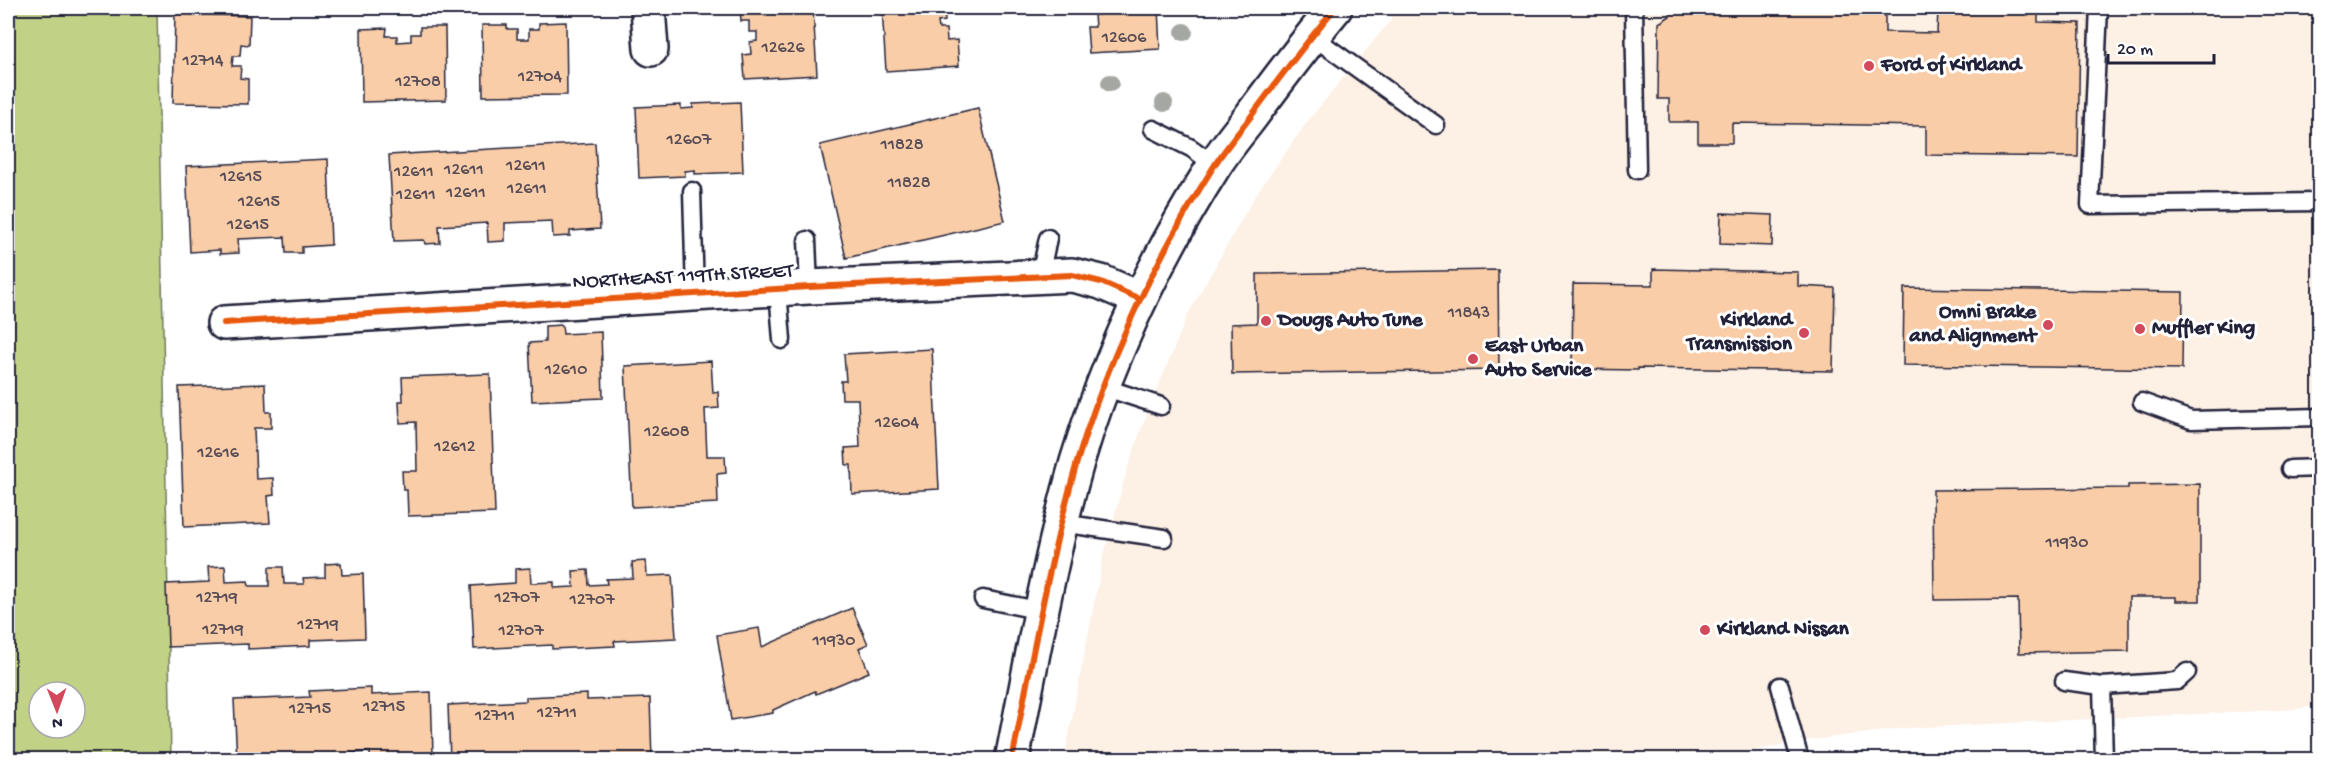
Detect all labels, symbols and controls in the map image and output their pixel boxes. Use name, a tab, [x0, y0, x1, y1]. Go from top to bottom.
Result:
scale bar	[2108, 27, 2214, 65]
house number: 12606	[1101, 28, 1147, 49]
house number: 12626	[760, 38, 805, 59]
text: 20 m	[2117, 40, 2153, 61]
house number: 12714	[181, 51, 224, 72]
place label: Ford of Kirkland	[1880, 54, 2024, 79]
marker: Ford of Kirkland	[1862, 59, 1876, 73]
house number: 12704	[517, 67, 563, 88]
house number: 12708	[394, 72, 441, 93]
house number: 12607	[666, 130, 712, 151]
house number: 11828	[879, 135, 924, 156]
house number: 12611	[505, 156, 546, 177]
house number: 12611	[443, 160, 484, 181]
house number: 12611	[393, 162, 434, 183]
house number: 12615	[219, 167, 262, 188]
house number: 11828	[886, 173, 931, 194]
house number: 12611	[506, 179, 547, 200]
house number: 12611	[445, 183, 486, 204]
house number: 12611	[395, 185, 436, 206]
house number: 12615	[237, 192, 280, 213]
house number: 12615	[226, 215, 269, 236]
street label: NORTHEAST 119TH STREET	[572, 260, 795, 296]
place label: Omni Brake and Alignment	[1908, 301, 2038, 350]
house number: 11843	[1447, 303, 1490, 324]
place label: Dougs Auto Tune	[1276, 309, 1424, 334]
place label: Kirkland Transmission	[1685, 309, 1795, 358]
marker: Dougs Auto Tune	[1259, 314, 1273, 328]
place label: Muffler King	[2152, 317, 2255, 342]
marker: Omni Brake and Alignment	[2041, 318, 2055, 332]
marker: Muffler King	[2133, 322, 2147, 336]
marker: Kirkland Transmission	[1797, 326, 1811, 340]
place label: East Urban Auto Service	[1484, 335, 1593, 384]
marker: East Urban Auto Service	[1466, 352, 1480, 366]
house number: 12610	[544, 360, 587, 381]
house number: 12604	[874, 413, 919, 434]
house number: 12608	[643, 422, 690, 443]
house number: 12612	[433, 437, 476, 458]
house number: 12616	[196, 443, 240, 464]
house number: 11930	[2044, 533, 2089, 554]
house number: 12719	[195, 588, 238, 609]
house number: 12707	[493, 588, 540, 609]
house number: 12707	[568, 590, 615, 611]
house number: 12719	[296, 615, 339, 636]
place label: Kirkland Nissan	[1716, 618, 1850, 643]
house number: 12719	[201, 620, 244, 641]
house number: 12707	[497, 621, 544, 642]
marker: Kirkland Nissan	[1698, 623, 1712, 637]
house number: 11930	[811, 631, 856, 652]
north arrow	[27, 680, 87, 740]
house number: 12715	[362, 697, 405, 718]
house number: 12715	[288, 699, 331, 720]
house number: 12711	[536, 703, 577, 724]
house number: 12711	[474, 706, 515, 727]
text: N	[51, 712, 63, 731]

